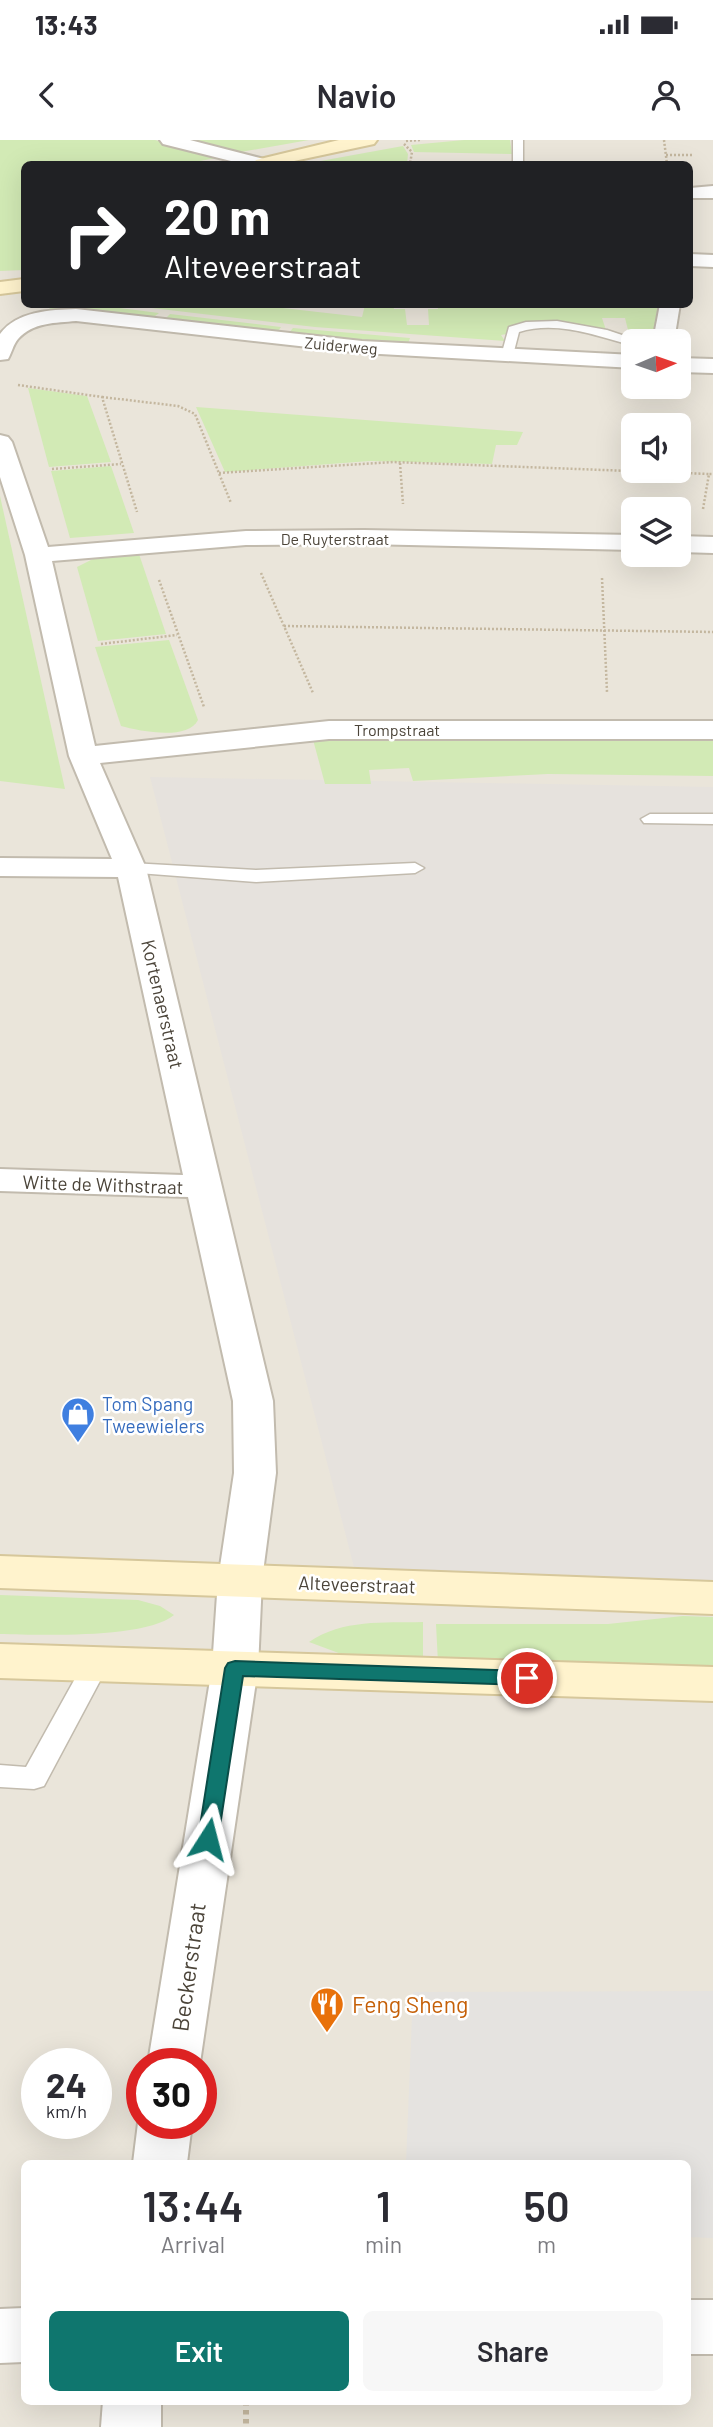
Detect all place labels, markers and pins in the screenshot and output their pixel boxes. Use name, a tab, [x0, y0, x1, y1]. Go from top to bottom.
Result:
place label: Tom Spang Tweewielers	[102, 1392, 205, 1437]
shop icon: Tom Spang Tweewielers	[59, 1395, 97, 1444]
pin	[497, 1648, 557, 1708]
restaurant icon: Feng Sheng	[308, 1985, 346, 2034]
place label: Feng Sheng	[352, 1990, 468, 2018]

